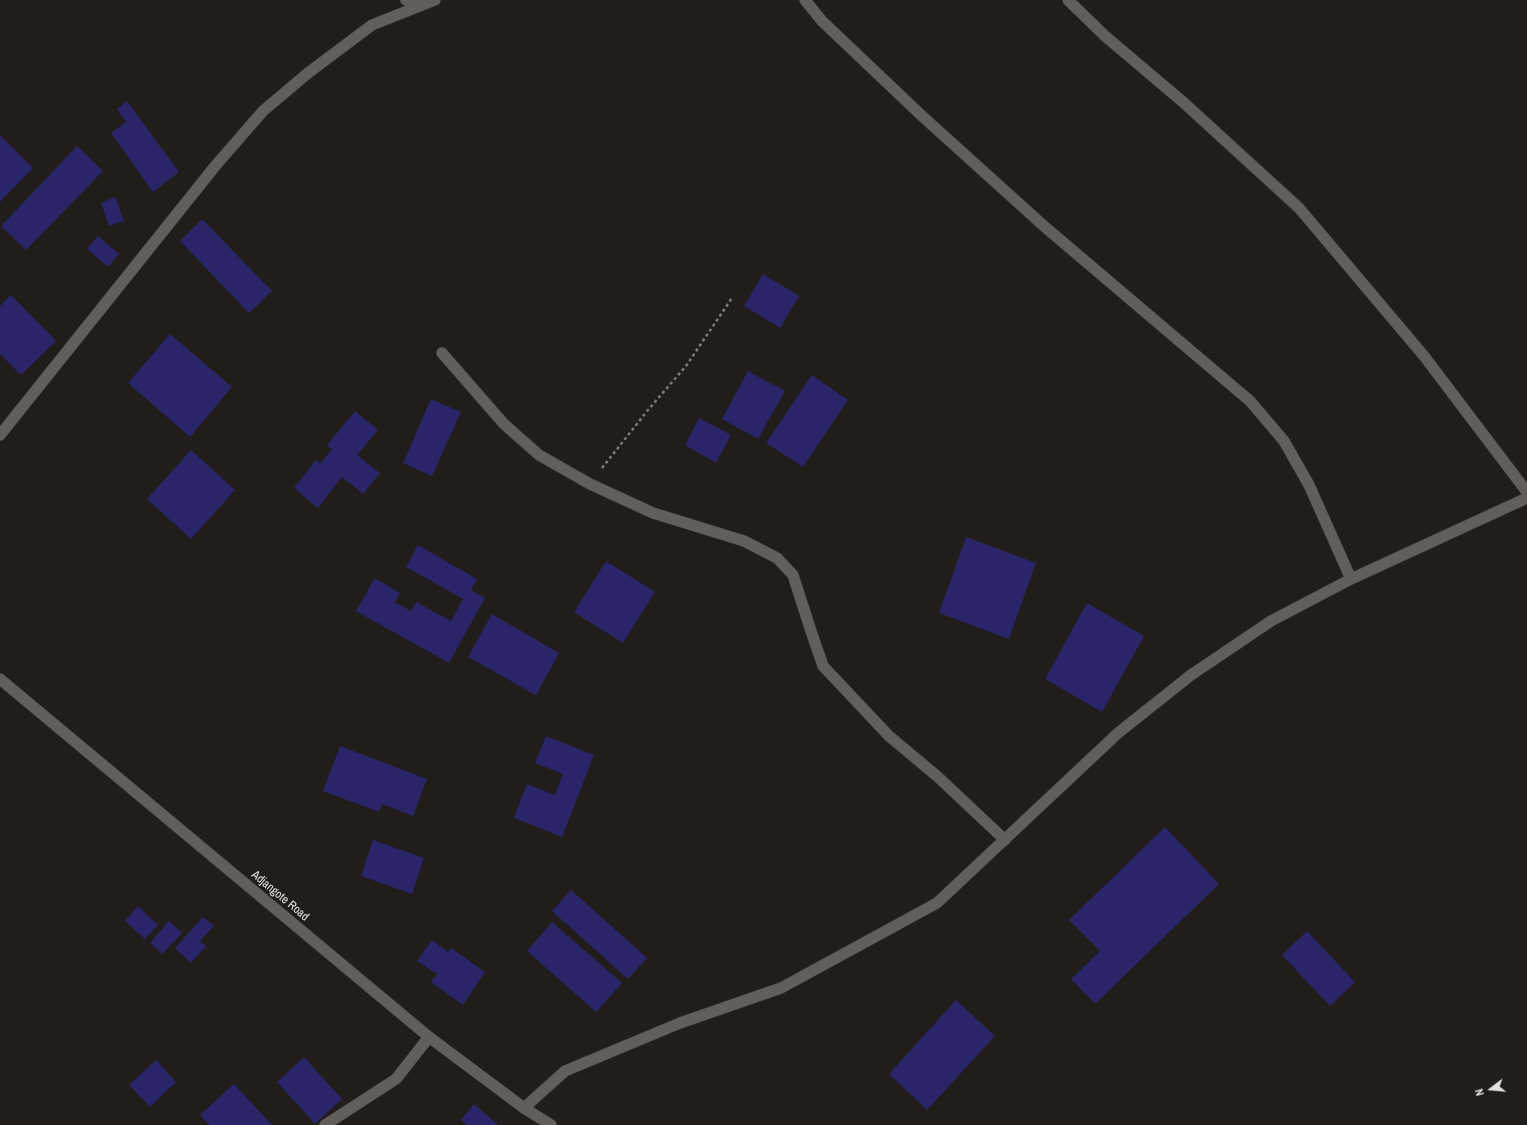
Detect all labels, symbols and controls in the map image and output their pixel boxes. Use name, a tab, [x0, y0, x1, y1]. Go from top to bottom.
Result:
street label: Adjangote Road	[248, 868, 312, 924]
north arrow	[1471, 1069, 1511, 1109]
text: N	[1472, 1087, 1487, 1097]

